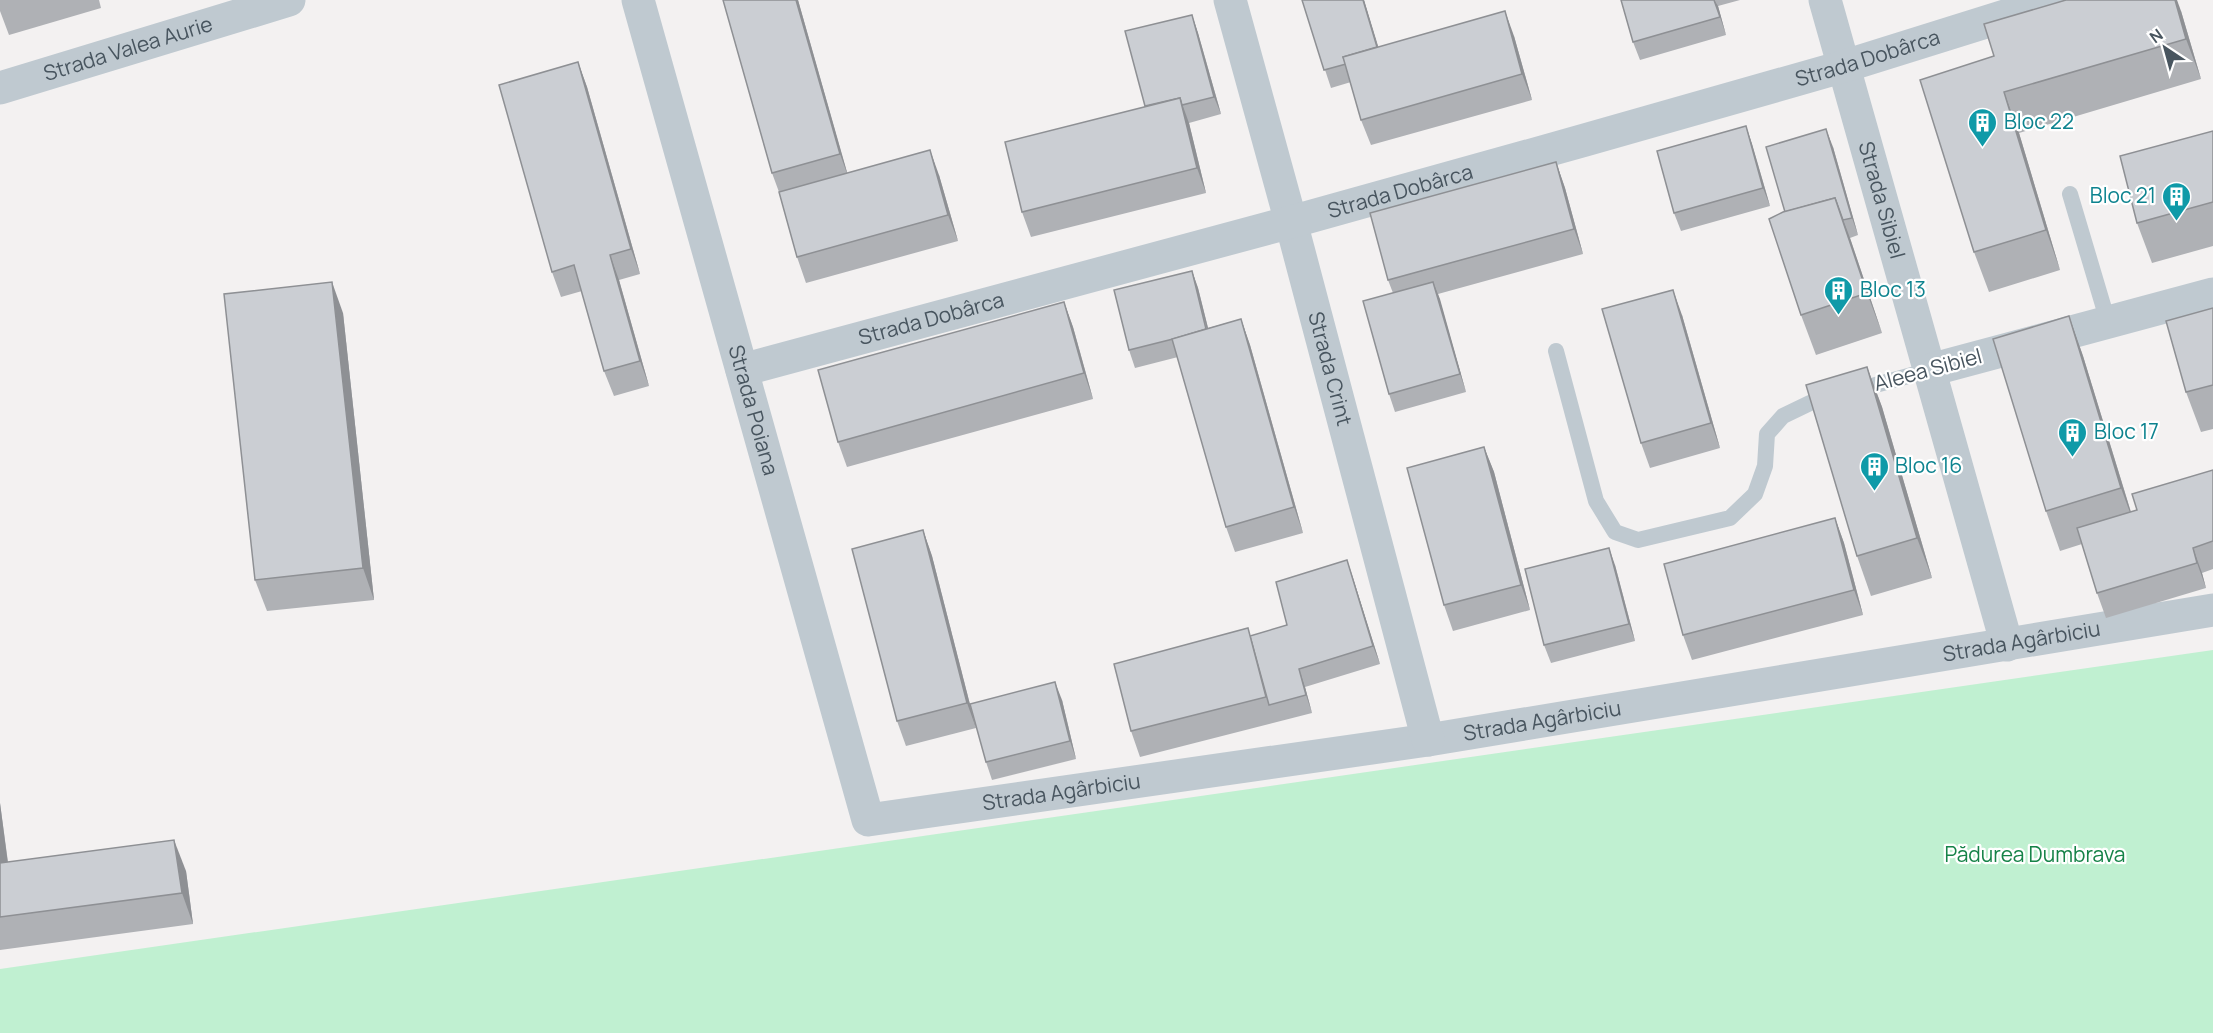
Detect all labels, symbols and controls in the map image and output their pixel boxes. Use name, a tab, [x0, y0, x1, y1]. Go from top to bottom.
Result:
street label: Strada Valea Aurie	[40, 9, 216, 87]
north arrow	[2135, 18, 2195, 78]
street label: Strada Dobârca	[1792, 22, 1943, 92]
text: N	[2145, 24, 2167, 48]
building icon: Bloc 22	[1967, 106, 1999, 148]
place label: Bloc 22	[2004, 107, 2074, 135]
street label: Strada Sibiel	[1853, 138, 1912, 262]
street label: Strada Dobârca	[1324, 157, 1476, 224]
building icon: Bloc 21	[2161, 180, 2193, 222]
place label: Bloc 21	[2090, 181, 2156, 209]
building icon: Bloc 13	[1823, 274, 1855, 316]
place label: Bloc 13	[1860, 275, 1926, 303]
street label: Strada Dobârca	[855, 285, 1007, 351]
street label: Strada Crint	[1302, 308, 1359, 429]
street label: Strada Poiana	[722, 341, 786, 478]
street label: Aleea Sibiel	[1871, 341, 1985, 397]
building icon: Bloc 17	[2057, 416, 2089, 458]
place label: Bloc 17	[2094, 417, 2159, 445]
building icon: Bloc 16	[1858, 450, 1890, 492]
place label: Bloc 16	[1895, 451, 1962, 479]
street label: Strada Agârbiciu	[1940, 614, 2102, 668]
street label: Strada Agârbiciu	[1461, 693, 1623, 747]
street label: Strada Agârbiciu	[980, 766, 1142, 817]
park label: Pădurea Dumbrava	[1945, 840, 2125, 868]

